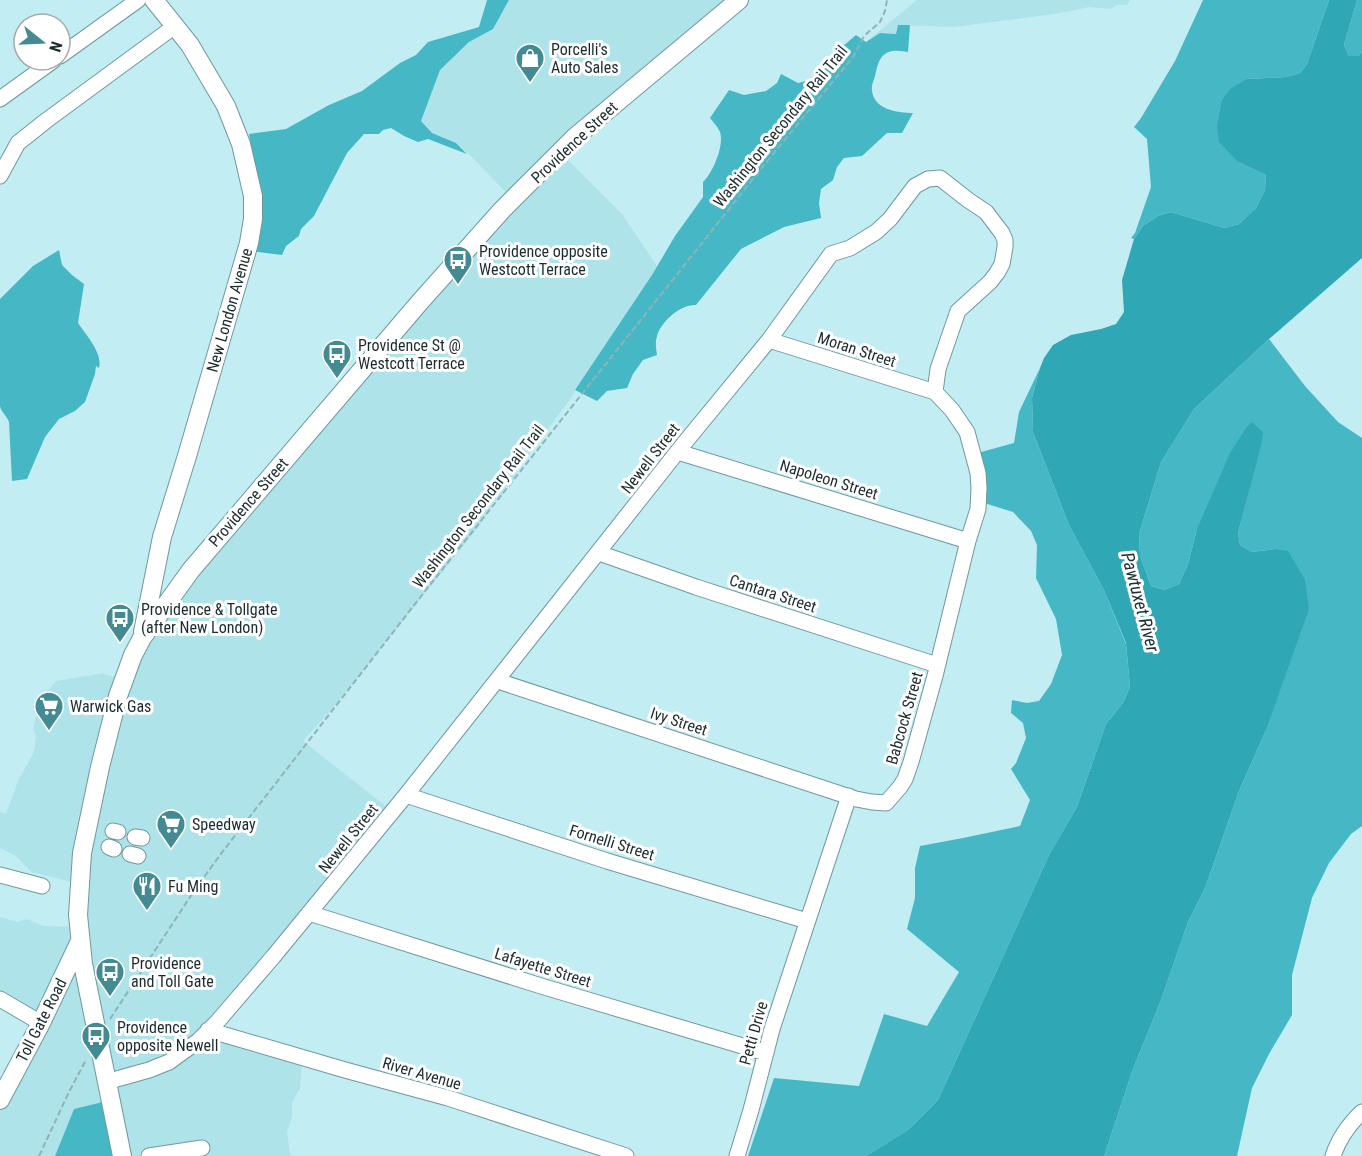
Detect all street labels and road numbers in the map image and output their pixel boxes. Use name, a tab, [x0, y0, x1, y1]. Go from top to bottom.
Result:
street label: Washington Secondary Rail Trail	[709, 42, 851, 211]
street label: Providence Street	[527, 97, 622, 187]
street label: New London Avenue	[203, 246, 256, 374]
street label: Moran Street	[815, 328, 899, 371]
street label: Newell Street	[617, 419, 684, 497]
street label: Washington Secondary Rail Trail	[409, 421, 548, 592]
street label: Providence Street	[205, 454, 292, 551]
street label: Napoleon Street	[777, 456, 880, 503]
street label: Cantara Street	[727, 570, 819, 617]
street label: Babcock Street	[882, 669, 927, 767]
street label: Ivy Street	[648, 703, 710, 740]
street label: Newell Street	[315, 800, 382, 877]
street label: Fornelli Street	[567, 821, 657, 864]
street label: Lafayette Street	[492, 944, 594, 991]
street label: Toll Gate Road	[12, 975, 71, 1065]
street label: Petti Drive	[735, 999, 772, 1067]
street label: River Avenue	[380, 1053, 463, 1094]

